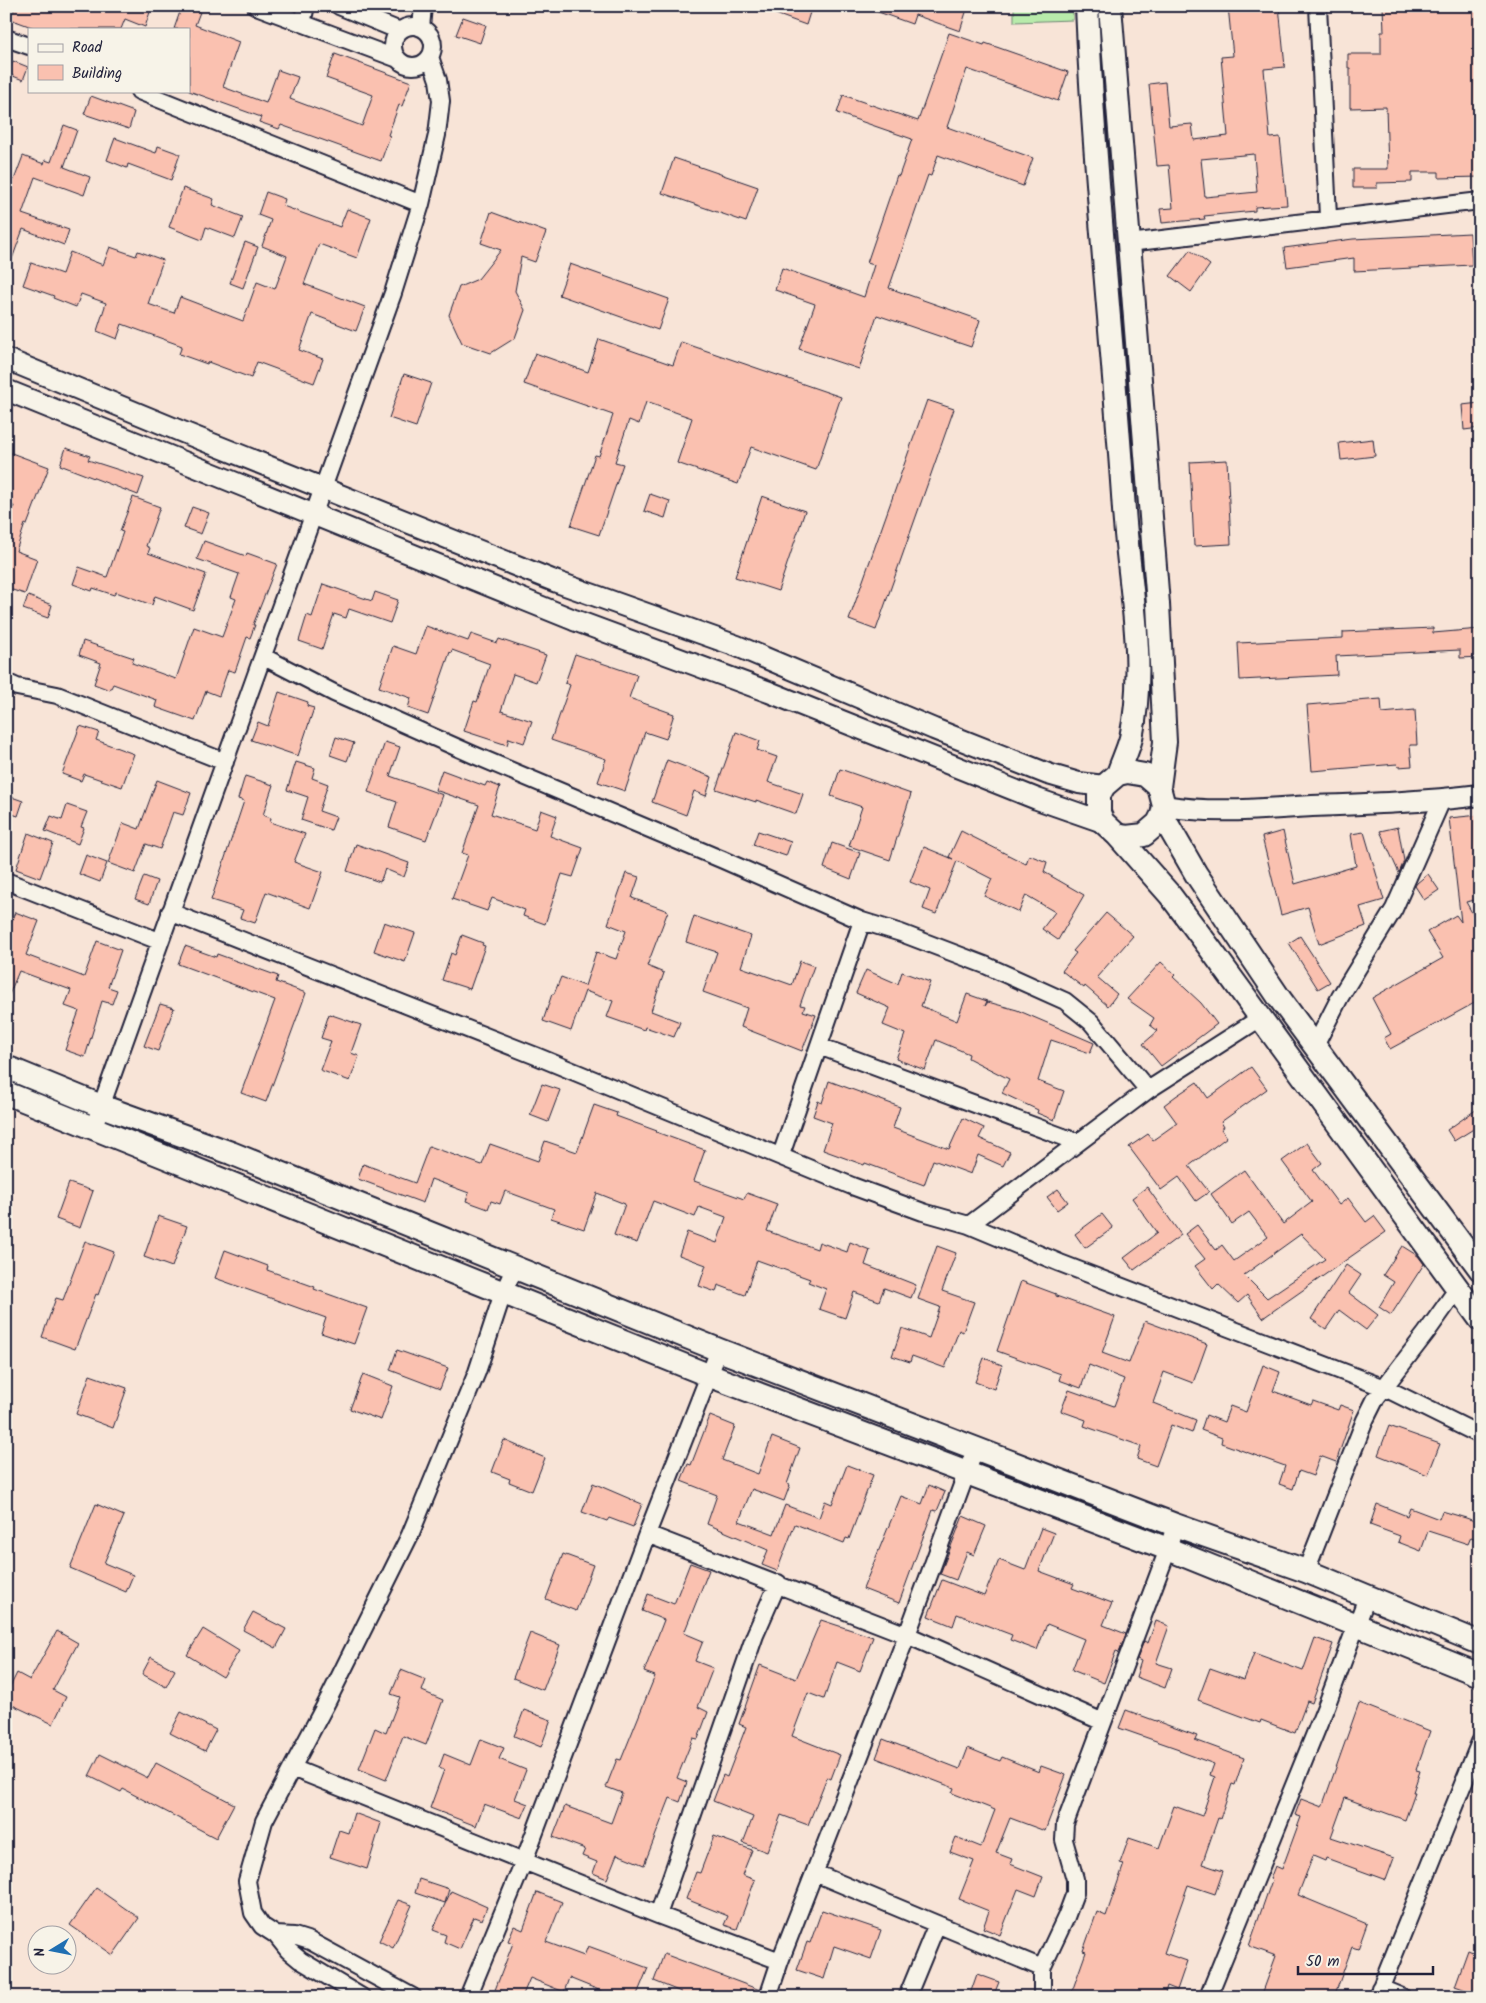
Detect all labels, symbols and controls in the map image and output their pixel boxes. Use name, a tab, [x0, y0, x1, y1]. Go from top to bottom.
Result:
legend	[28, 28, 190, 92]
text: Road	[72, 36, 103, 60]
text: Building	[72, 62, 122, 86]
north arrow	[28, 1926, 78, 1976]
scale bar	[1298, 1943, 1434, 1975]
text: N	[29, 1946, 52, 1958]
text: 50 m	[1306, 1950, 1340, 1974]

